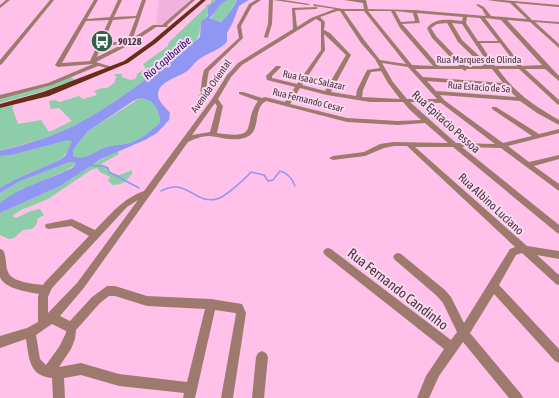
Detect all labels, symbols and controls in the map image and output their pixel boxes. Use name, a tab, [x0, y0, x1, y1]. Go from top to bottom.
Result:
bus stop icon: 90128	[89, 28, 115, 54]
water label: Rio Capibaribe	[141, 34, 193, 82]
place label: 90128	[118, 36, 142, 47]
street label: Rua Marques de Olinda	[437, 54, 522, 65]
street label: Avenida Oriental	[189, 57, 233, 115]
street label: Rua Isaac Salazar	[282, 68, 347, 92]
street label: Rua Estacio de Sa	[447, 79, 511, 95]
street label: Rua Fernando Cesar	[271, 86, 346, 114]
street label: Rua Epitacio Pessoa	[409, 88, 483, 156]
street label: Rua Albino Luciano	[455, 170, 527, 238]
street label: Rua Fernando Candinho	[345, 245, 451, 333]

